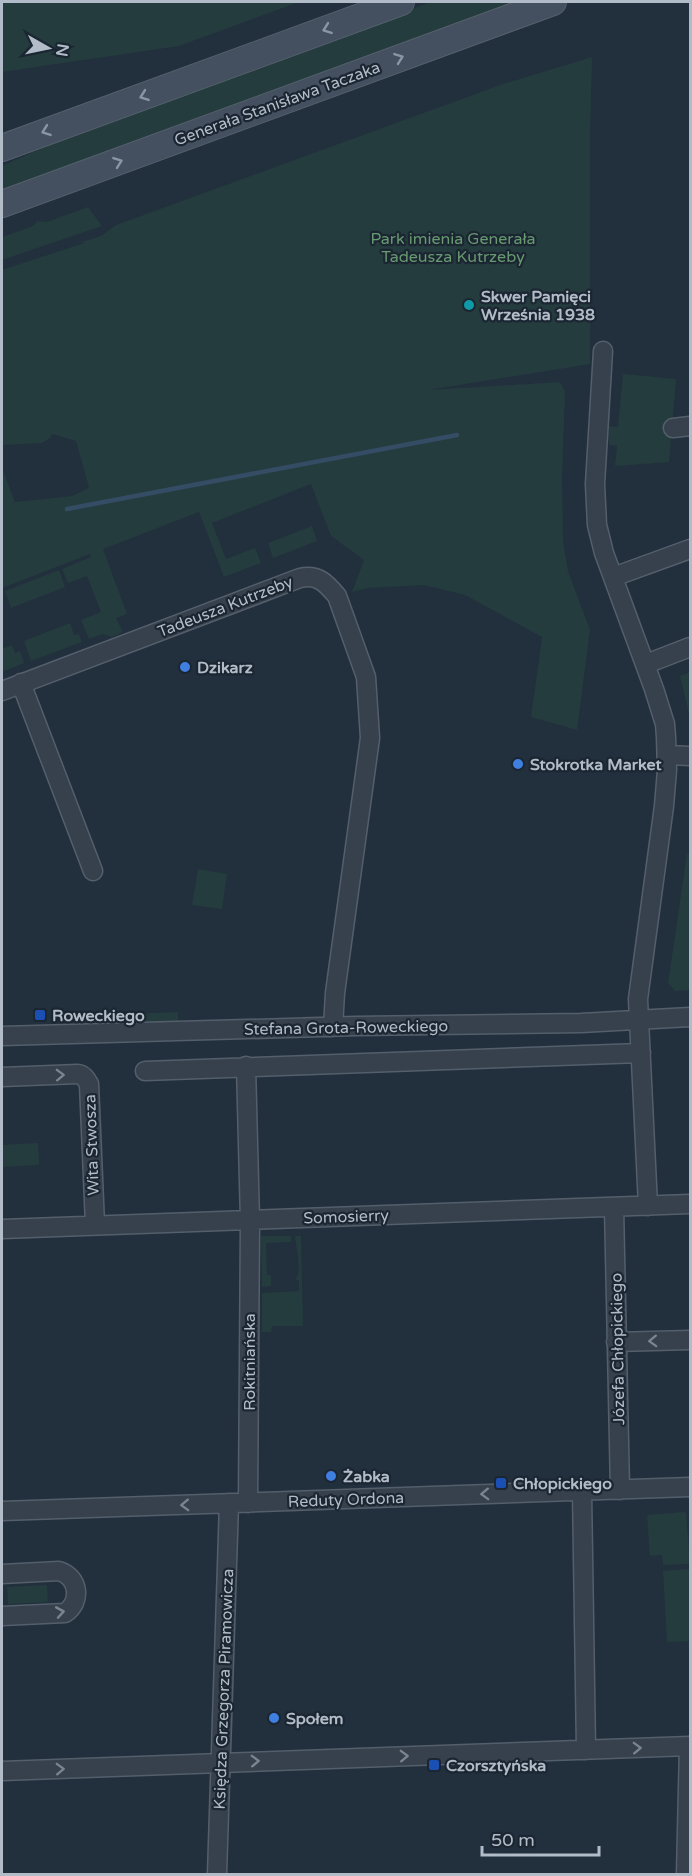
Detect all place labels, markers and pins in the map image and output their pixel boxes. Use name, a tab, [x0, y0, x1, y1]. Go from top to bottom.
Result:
place label: Skwer Pamięci Września 1938	[481, 287, 595, 325]
marker: Skwer Pamięci Września 1938	[462, 298, 476, 312]
place label: Dzikarz	[197, 658, 253, 678]
marker: Dzikarz	[178, 660, 192, 674]
place label: Stokrotka Market	[530, 755, 663, 775]
marker: Stokrotka Market	[511, 757, 525, 771]
place label: Roweckiego	[52, 1006, 145, 1026]
marker: Roweckiego	[33, 1008, 47, 1022]
place label: Żabka	[343, 1467, 390, 1487]
marker: Żabka	[324, 1469, 338, 1483]
place label: Chłopickiego	[513, 1474, 612, 1494]
marker: Chłopickiego	[494, 1476, 508, 1490]
place label: Społem	[286, 1709, 343, 1729]
marker: Społem	[267, 1711, 281, 1725]
place label: Czorsztyńska	[446, 1756, 546, 1776]
marker: Czorsztyńska	[427, 1758, 441, 1772]

